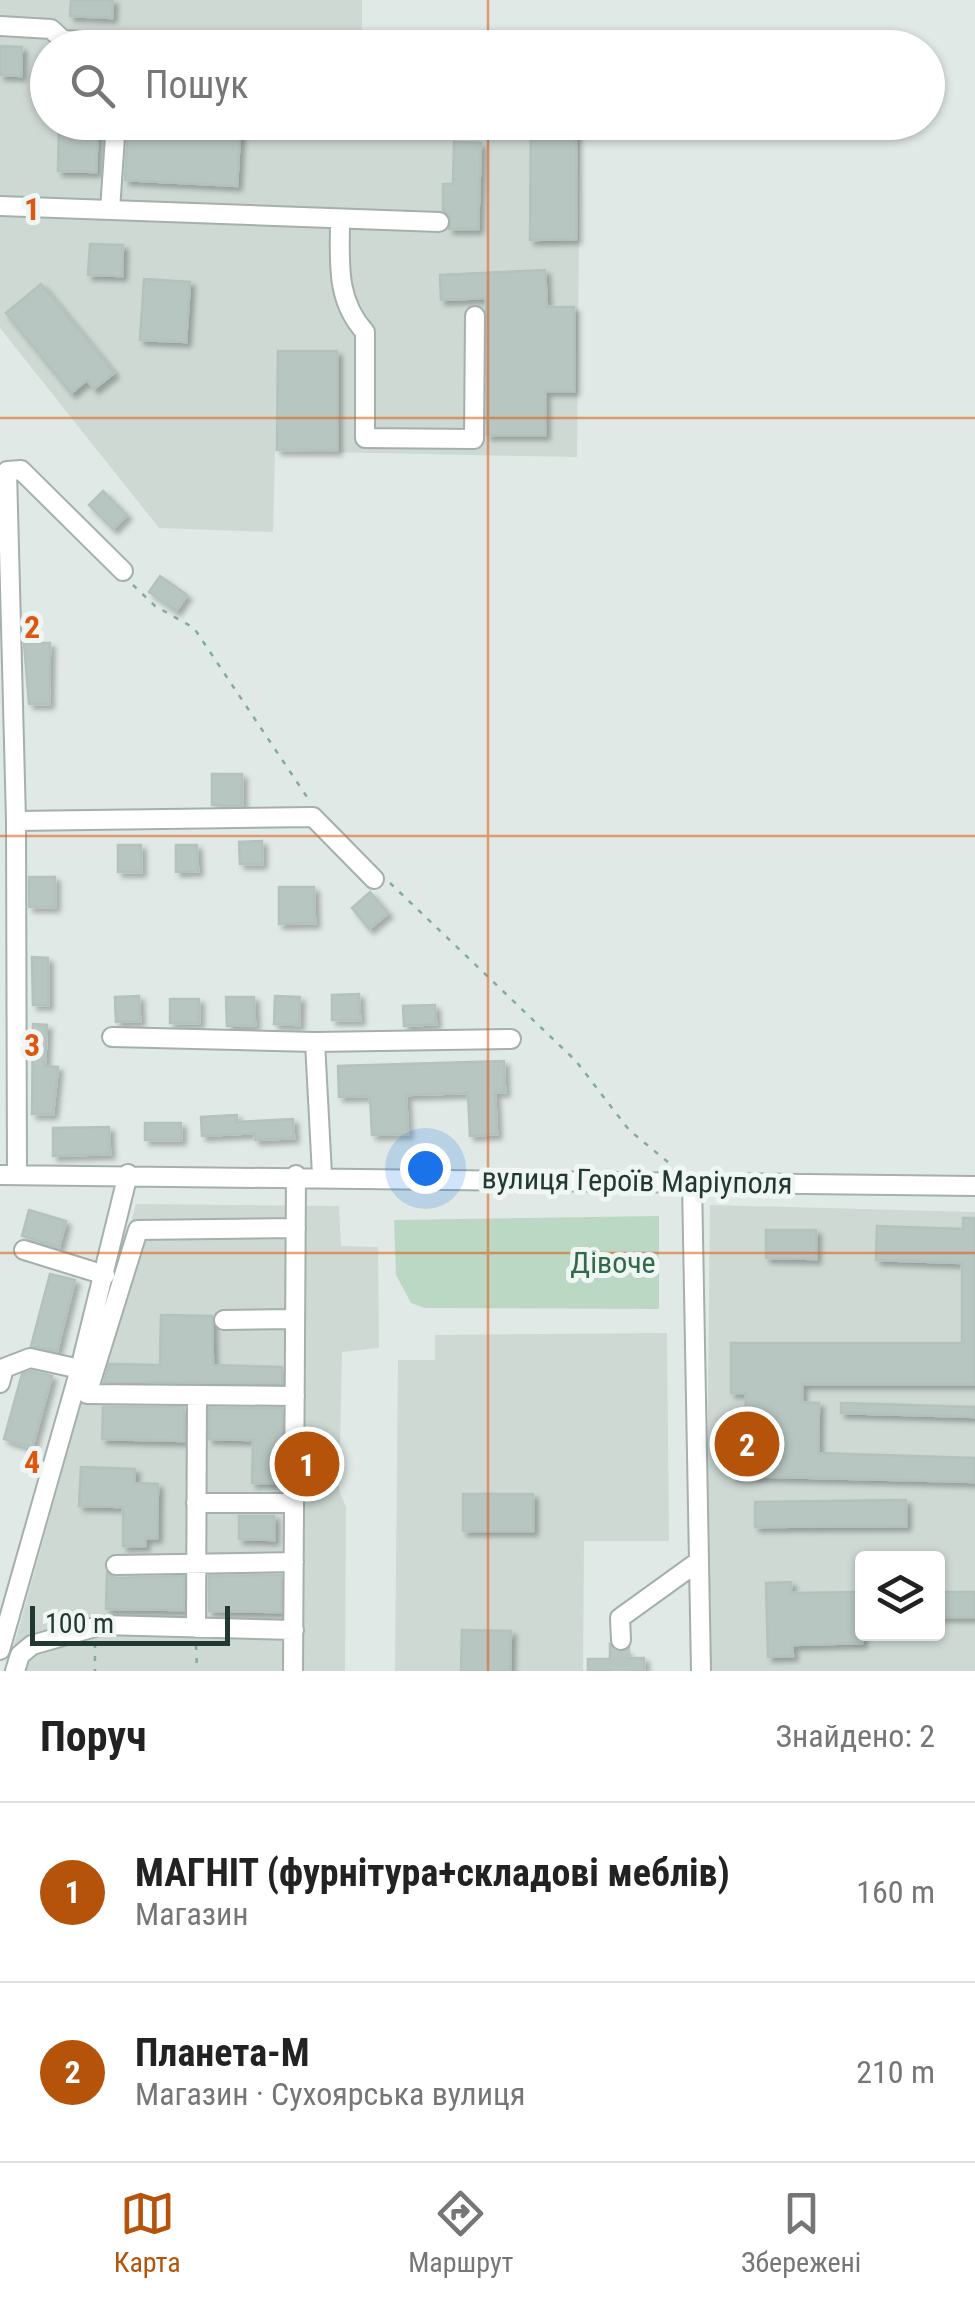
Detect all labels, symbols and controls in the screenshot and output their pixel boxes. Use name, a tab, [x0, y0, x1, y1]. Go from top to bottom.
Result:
search box	[30, 30, 945, 140]
icon: search	[65, 58, 120, 113]
text: Пошук	[145, 63, 249, 107]
text: 1	[24, 190, 40, 228]
text: 2	[24, 608, 40, 646]
text: 3	[24, 1026, 40, 1064]
your location	[400, 1143, 451, 1194]
street label: вулиця Героїв Маріуполя	[481, 1160, 793, 1201]
park label: Дівоче	[570, 1245, 656, 1280]
pin: 2	[714, 1406, 780, 1482]
pin: 1	[274, 1426, 340, 1502]
text: 4	[24, 1443, 40, 1481]
map controls	[855, 1551, 945, 1641]
button: layers	[855, 1551, 945, 1641]
scale bar	[30, 1601, 230, 1646]
text: 100 m	[45, 1607, 114, 1640]
text: Поруч	[40, 1712, 147, 1761]
text: Знайдено: 2	[775, 1717, 935, 1755]
text: МАГНІТ (фурнітура+складові меблів)	[135, 1851, 730, 1895]
text: 1	[64, 1873, 81, 1911]
text: 160 m	[856, 1873, 935, 1911]
text: Магазин	[135, 1895, 249, 1933]
text: Планета-М	[135, 2031, 310, 2075]
text: 2	[64, 2053, 81, 2091]
text: 210 m	[856, 2053, 935, 2091]
text: Магазин · Сухоярська вулиця	[135, 2075, 525, 2113]
tab: Карта	[114, 2186, 181, 2279]
tab: Маршрут	[408, 2186, 514, 2279]
tab: Збережені	[741, 2186, 861, 2279]

